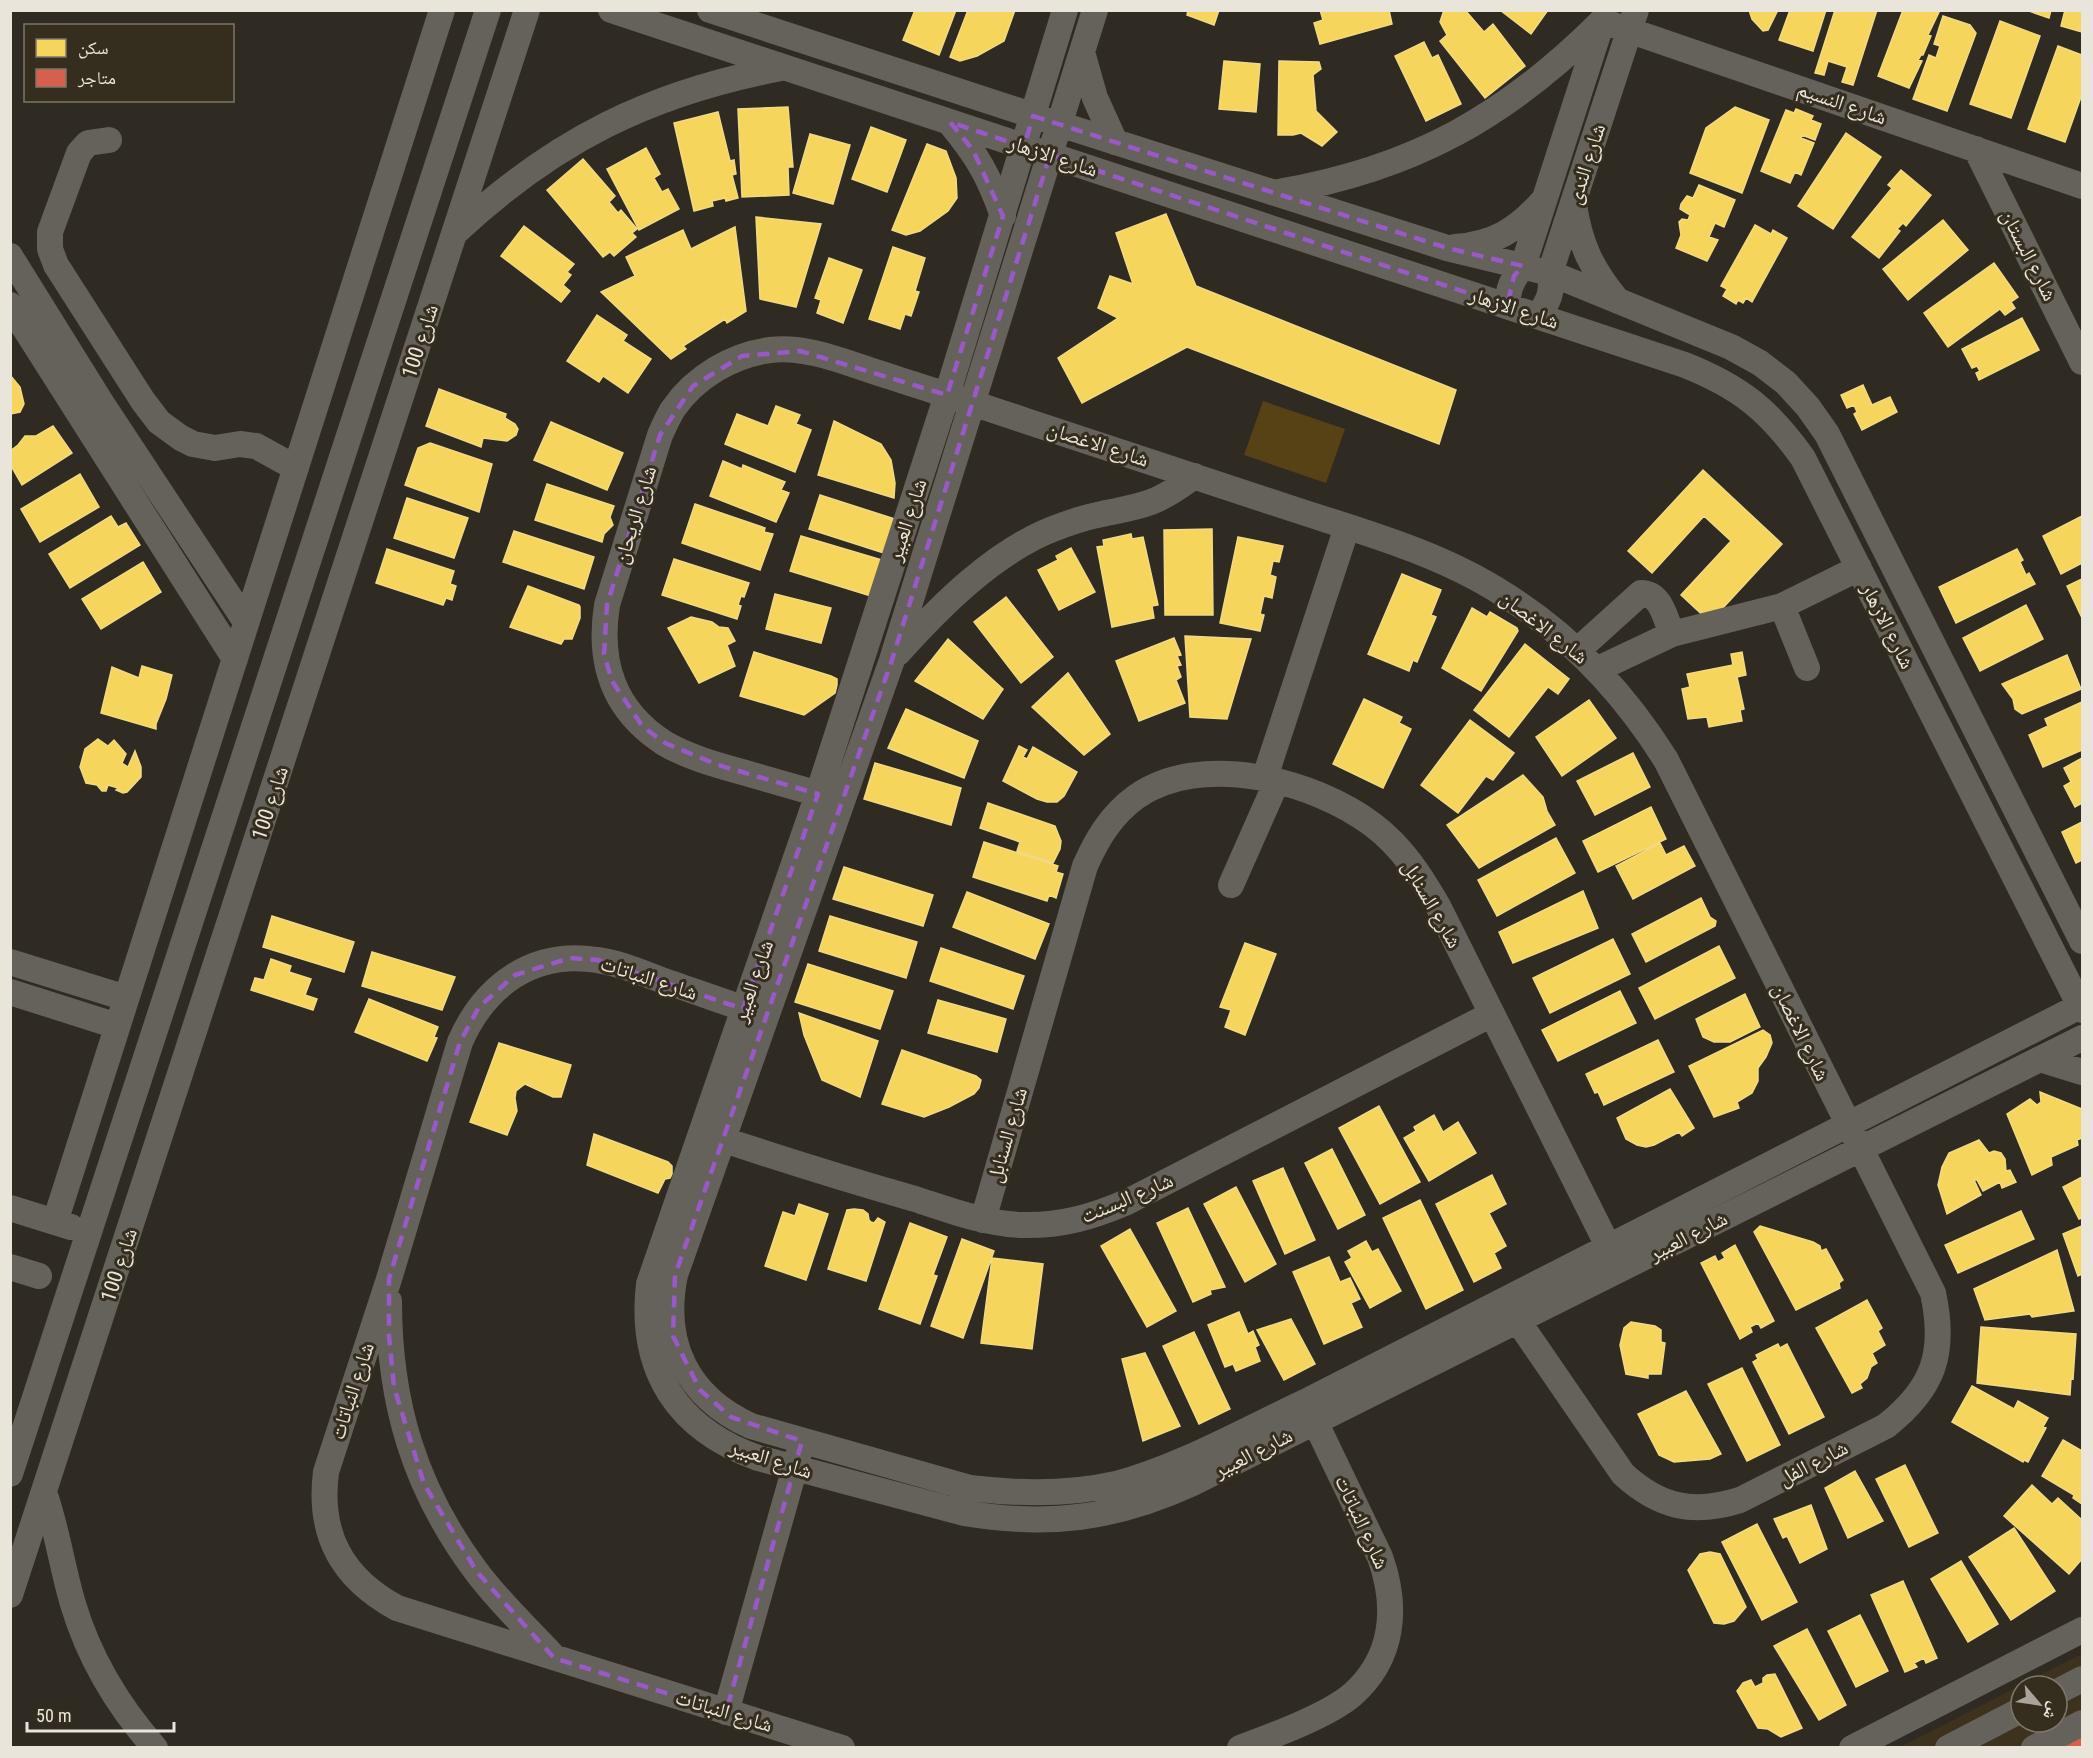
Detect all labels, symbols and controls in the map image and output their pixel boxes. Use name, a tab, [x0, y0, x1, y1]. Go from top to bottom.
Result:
legend	[24, 24, 234, 102]
text: سكن	[78, 37, 109, 59]
text: متاجر	[77, 67, 116, 88]
street label: شارع النسيم	[1794, 77, 1890, 131]
street label: شارع الندى	[1562, 121, 1611, 208]
street label: شارع الازهار	[1004, 130, 1101, 183]
street label: شارع البستان	[1995, 205, 2062, 305]
street label: شارع الازهار	[1465, 282, 1562, 335]
street label: شارع 100	[397, 301, 444, 381]
street label: شارع الاغصان	[1044, 416, 1152, 473]
street label: شارع الريحان	[609, 463, 662, 567]
street label: شارع العبير	[882, 476, 933, 565]
street label: شارع الازهار	[1855, 578, 1920, 673]
street label: شارع الاغصان	[1495, 585, 1593, 670]
street label: شارع 100	[247, 763, 294, 843]
street label: شارع السنابل	[1396, 856, 1467, 953]
street label: شارع العبير	[727, 937, 779, 1026]
street label: شارع النباتات	[597, 951, 700, 1006]
street label: شارع الاغصان	[1766, 979, 1835, 1085]
street label: شارع السنابل	[982, 1085, 1033, 1186]
street label: شارع البسنت	[1077, 1168, 1177, 1229]
street label: شارع العبير	[1644, 1206, 1732, 1267]
street label: شارع 100	[96, 1225, 143, 1305]
street label: شارع النباتات	[325, 1340, 380, 1443]
street label: شارع العبير	[1209, 1423, 1297, 1484]
street label: شارع العبير	[726, 1434, 815, 1485]
street label: شارع الفل	[1774, 1435, 1852, 1492]
street label: شارع النباتات	[1329, 1471, 1394, 1573]
north arrow	[2009, 1674, 2069, 1734]
street label: شارع النباتات	[672, 1685, 776, 1738]
scale bar	[27, 1695, 174, 1733]
text: ش	[2039, 1699, 2064, 1723]
text: 50 m	[36, 1705, 71, 1726]

